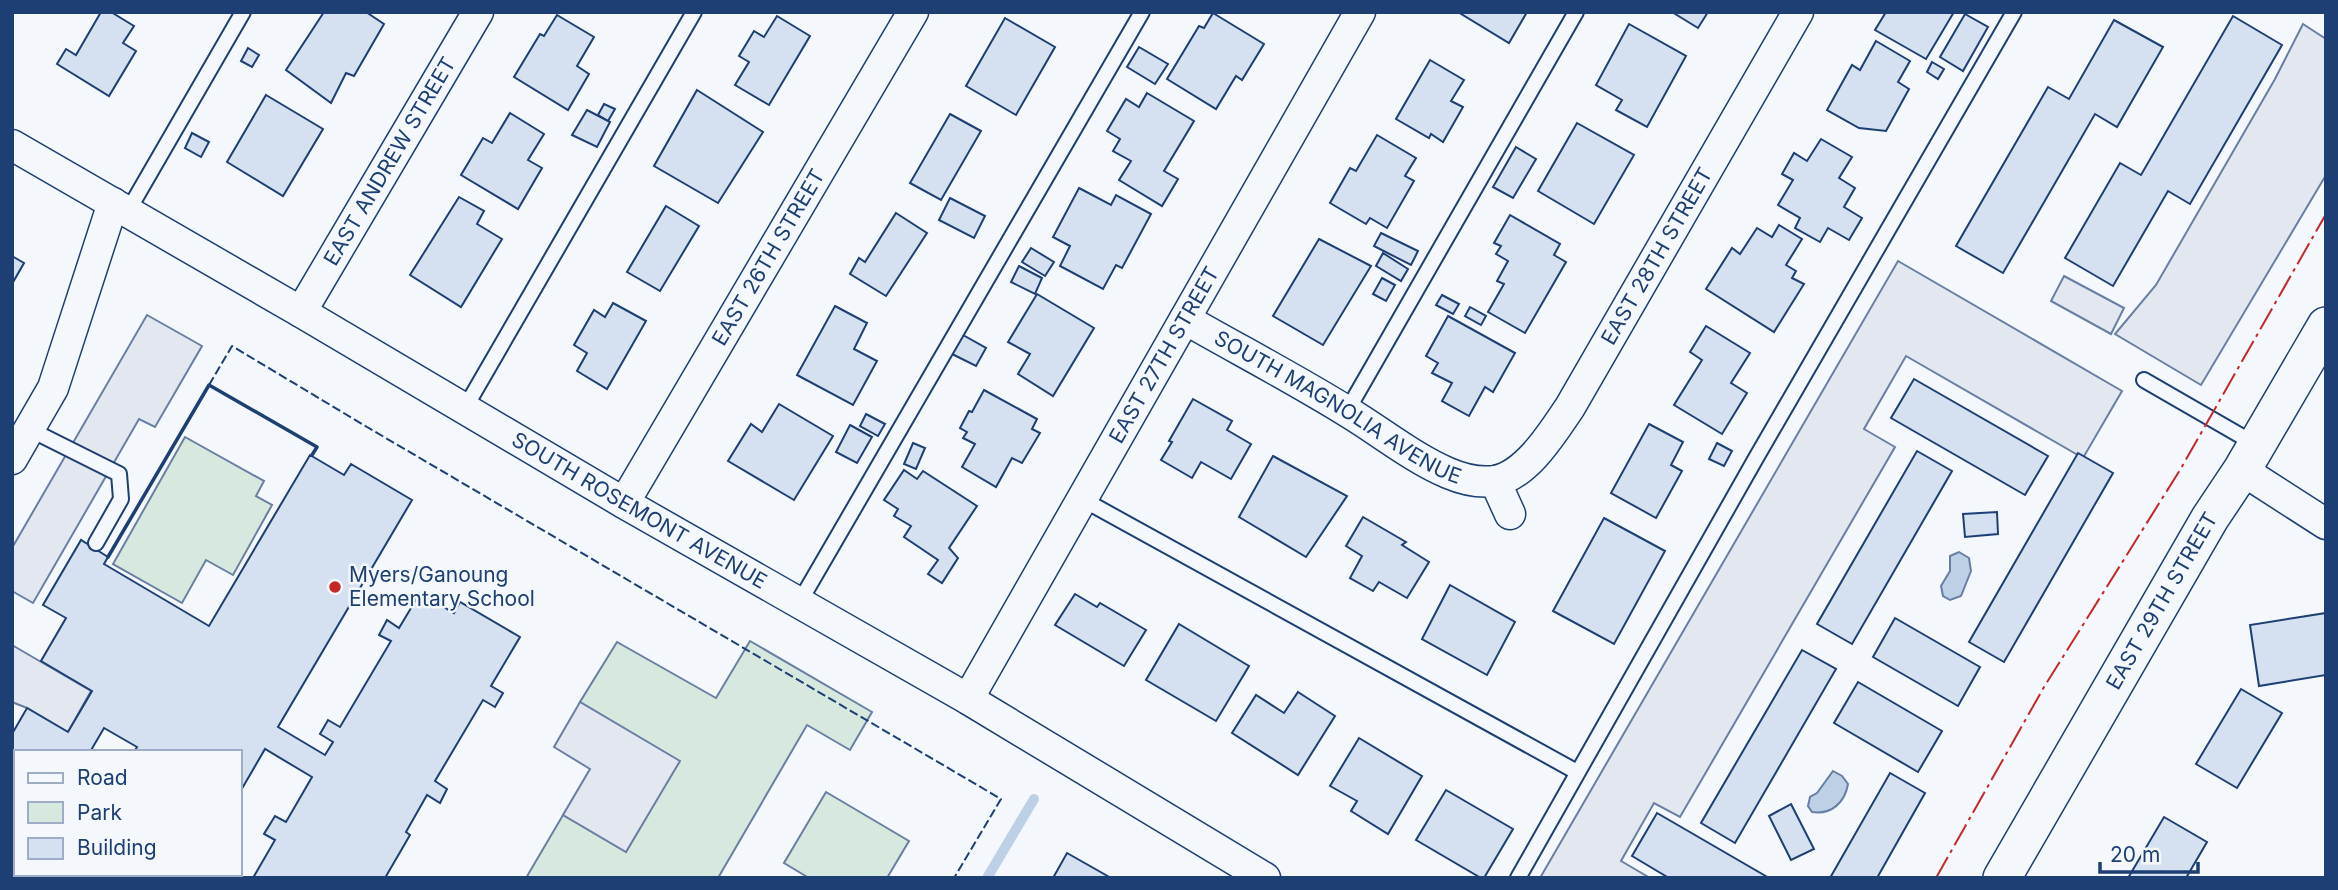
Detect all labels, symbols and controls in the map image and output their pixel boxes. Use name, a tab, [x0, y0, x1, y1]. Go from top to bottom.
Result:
street label: EAST ANDREW STREET	[318, 52, 461, 270]
street label: EAST 28TH STREET	[1596, 163, 1717, 349]
street label: EAST 26TH STREET	[707, 164, 830, 350]
street label: EAST 27TH STREET	[1104, 262, 1224, 448]
street label: SOUTH MAGNOLIA AVENUE	[1210, 325, 1465, 489]
street label: SOUTH ROSEMONT AVENUE	[507, 426, 771, 594]
street label: EAST 29TH STREET	[2101, 508, 2223, 694]
place label: Myers/Ganoung Elementary School	[349, 562, 535, 611]
marker: Myers/Ganoung Elementary School	[327, 579, 343, 595]
legend	[14, 750, 242, 876]
text: Road	[77, 765, 128, 790]
text: Park	[77, 800, 122, 825]
scale bar	[2100, 830, 2198, 874]
text: Building	[77, 835, 157, 860]
text: 20 m	[2110, 842, 2160, 867]

